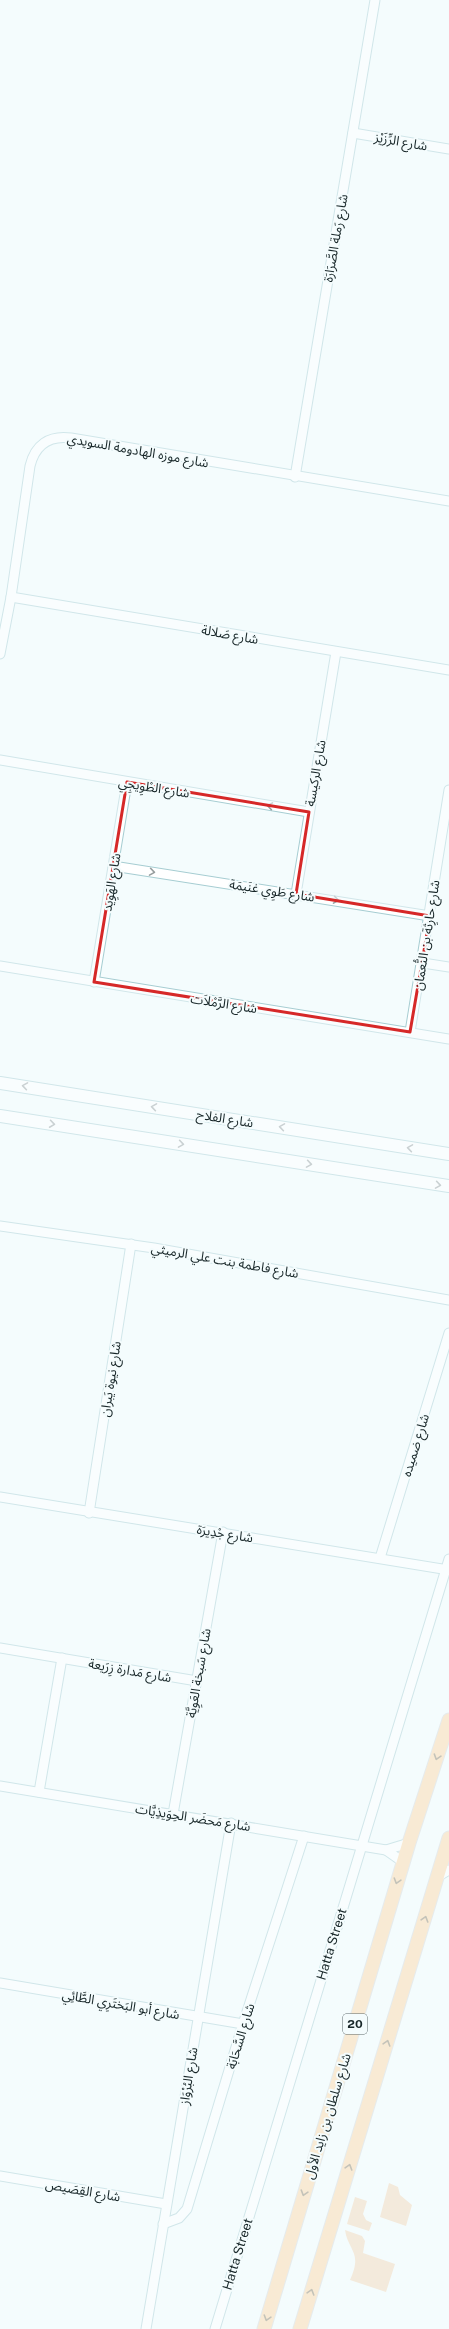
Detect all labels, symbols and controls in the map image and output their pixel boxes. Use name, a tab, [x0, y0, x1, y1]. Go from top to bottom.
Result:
street label: شارع الرِّزَيْز	[372, 129, 429, 156]
street label: شارع رَملة الصَّرَارَة	[320, 193, 354, 284]
street label: شارع موزه الهادومة السويدي	[65, 431, 210, 473]
street label: شارع صَلالة	[200, 622, 260, 650]
street label: شارع الركيسة	[302, 739, 332, 808]
street label: شارع الطْوِيجِي	[117, 774, 191, 804]
one-way arrow	[267, 802, 273, 811]
street label: شارع الهَوِيد	[100, 852, 127, 913]
one-way arrow	[149, 867, 155, 876]
street label: شارع طَوِي غنَيمَة	[228, 876, 316, 908]
street label: شارع حارِثة بن النُّعمان	[408, 878, 446, 992]
one-way arrow	[333, 895, 339, 904]
street label: شارع الرَّمْلاَت	[189, 991, 258, 1019]
one-way arrow	[22, 1082, 28, 1091]
one-way arrow	[151, 1103, 157, 1111]
street label: شارع الفلاح	[195, 1107, 254, 1133]
one-way arrow	[49, 1119, 56, 1128]
one-way arrow	[279, 1123, 285, 1132]
one-way arrow	[178, 1139, 184, 1148]
one-way arrow	[407, 1144, 414, 1152]
one-way arrow	[306, 1159, 312, 1168]
one-way arrow	[435, 1180, 441, 1189]
street label: شارع فاطمة بنت علي الرميثي	[149, 1240, 300, 1284]
street label: شارع نيوة يَبران	[97, 1340, 127, 1419]
street label: شارع ضميده	[399, 1412, 435, 1479]
street label: شارع جْدِيرَة	[195, 1522, 254, 1548]
street label: شارع سَبخة العَوِيَّة	[183, 1627, 217, 1719]
street label: شارع مَدارة زِرَيعة	[87, 1656, 173, 1688]
one-way arrow	[433, 1753, 442, 1760]
street label: شارع مَحضَر الحِوَيذِيَّات	[134, 1801, 252, 1837]
one-way arrow	[393, 1877, 402, 1884]
street label: Hatta Street	[313, 1906, 350, 1982]
one-way arrow	[420, 1915, 428, 1922]
street label: شارع أبو البَختَرِي الطَّائِي	[60, 1986, 181, 2025]
street label: شارع السَّحَابَة	[223, 2001, 260, 2072]
road number: 20	[343, 2014, 367, 2034]
one-way arrow	[382, 2040, 391, 2047]
street label: شارع البُرْوَاز	[176, 2046, 203, 2107]
street label: شارع سلطان بن زايد الأول	[301, 2051, 357, 2182]
one-way arrow	[344, 2164, 353, 2171]
street label: شارع القِصَيص	[44, 2176, 122, 2207]
one-way arrow	[300, 2189, 309, 2196]
street label: Hatta Street	[219, 2216, 256, 2292]
one-way arrow	[306, 2288, 315, 2295]
one-way arrow	[263, 2314, 272, 2321]

